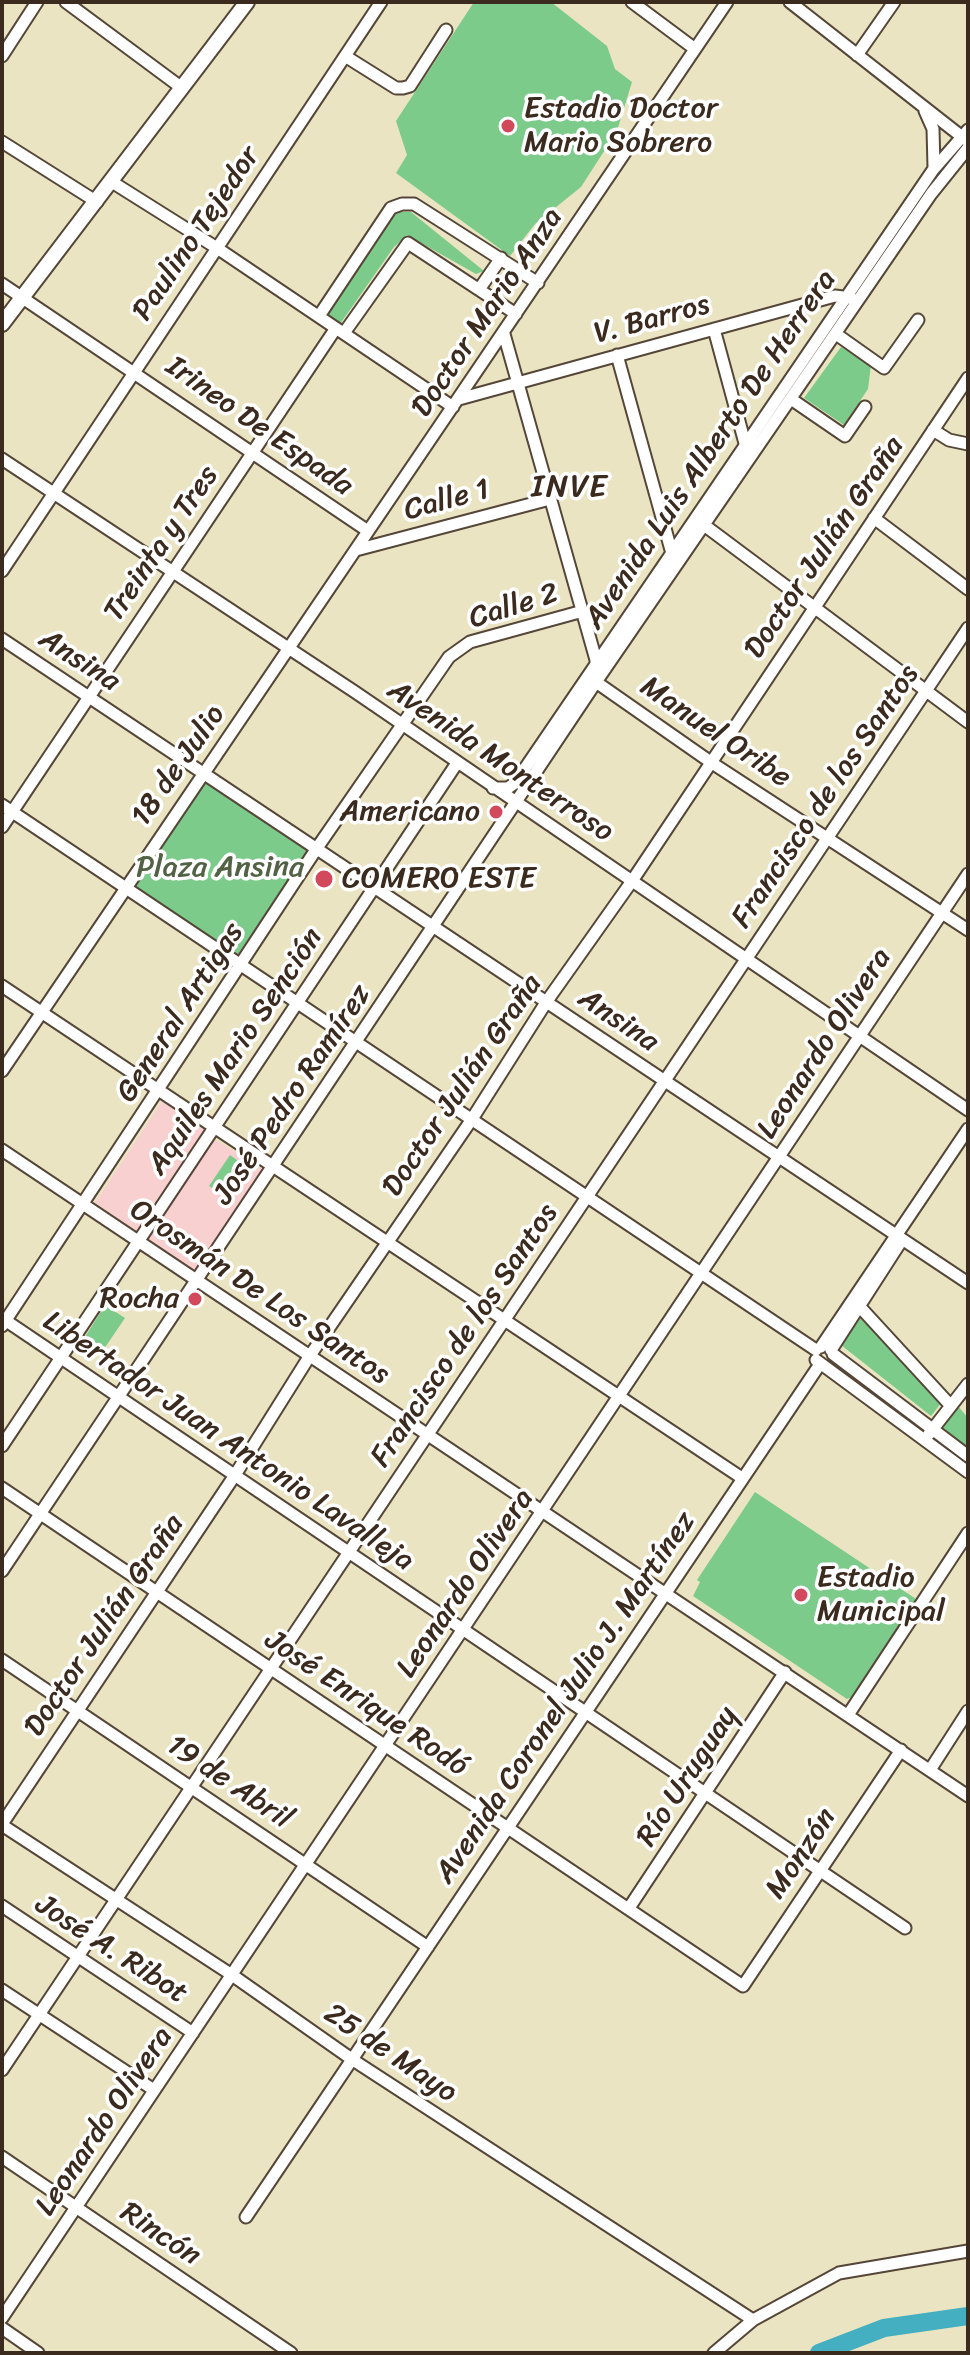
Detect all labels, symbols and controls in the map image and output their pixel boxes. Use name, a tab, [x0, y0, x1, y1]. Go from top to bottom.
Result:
place label: Estadio Doctor Mario Sobrero	[524, 91, 718, 162]
marker: Estadio Doctor Mario Sobrero	[499, 117, 517, 135]
street label: Paulino Tejedor	[125, 140, 269, 328]
street label: Doctor Mario Anza	[405, 202, 571, 424]
street label: Avenida Luis Alberto De Herrera	[577, 264, 845, 636]
street label: V. Barros	[590, 287, 714, 353]
street label: Irineo De Espada	[159, 349, 359, 505]
street label: Doctor Julián Graña	[737, 430, 913, 666]
street label: Treinta y Tres	[97, 459, 227, 629]
district label: INVE	[530, 469, 610, 507]
street label: Calle 1	[400, 472, 494, 530]
street label: Calle 2	[465, 576, 563, 638]
street label: Ansina	[32, 622, 126, 700]
street label: Francisco de los Santos	[724, 659, 928, 935]
street label: Manuel Oribe	[633, 669, 797, 797]
street label: Avenida Monterroso	[380, 673, 620, 851]
street label: 18 de Julio	[124, 698, 234, 834]
place label: Americano	[340, 794, 480, 830]
marker: Americano	[487, 803, 505, 821]
park label: Plaza Ansina	[136, 850, 304, 886]
place label: COMERO ESTE	[342, 861, 536, 897]
marker: COMERO ESTE	[313, 868, 335, 890]
street label: General Artigas	[110, 916, 252, 1110]
street label: Aquiles Mario Sención	[140, 922, 332, 1182]
street label: Leonardo Olivera	[750, 942, 900, 1146]
street label: Doctor Julián Graña	[375, 968, 551, 1204]
street label: José Pedro Ramírez	[206, 978, 380, 1212]
street label: Ansina	[571, 981, 665, 1061]
street label: Orosmán De Los Santos	[122, 1193, 396, 1393]
street label: Francisco de los Santos	[363, 1198, 567, 1474]
place label: Rocha	[100, 1281, 179, 1317]
marker: Rocha	[186, 1290, 204, 1308]
street label: Libertador Juan Antonio Lavalleja	[36, 1304, 420, 1580]
street label: Leonardo Olivera	[390, 1483, 542, 1685]
street label: Avenida Coronel Julio J. Martínez	[428, 1505, 704, 1891]
street label: Doctor Julián Graña	[17, 1508, 193, 1744]
place label: Estadio Municipal	[817, 1560, 945, 1630]
marker: Estadio Municipal	[792, 1586, 810, 1604]
street label: José Enrique Rodó	[258, 1623, 474, 1785]
street label: Río Uruguay	[629, 1700, 747, 1854]
street label: 19 de Abril	[159, 1728, 299, 1838]
street label: Monzón	[759, 1802, 845, 1906]
street label: José A. Ribot	[28, 1887, 194, 2013]
street label: 25 de Mayo	[317, 1996, 463, 2112]
street label: Leonardo Olivera	[29, 2021, 181, 2223]
street label: Rincón	[113, 2195, 207, 2275]

